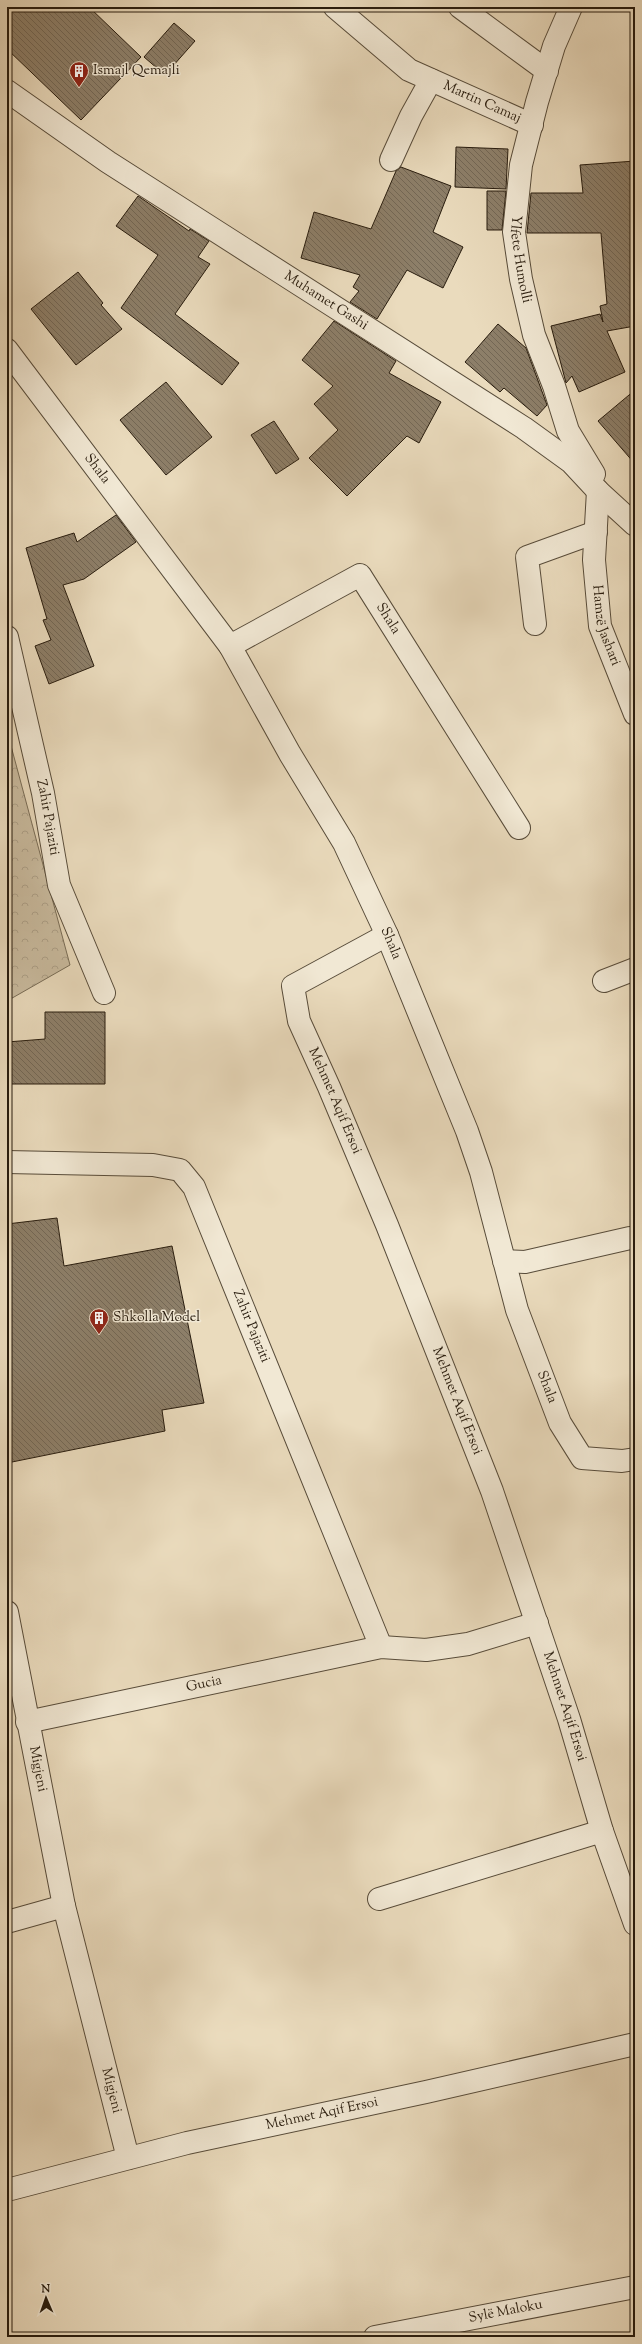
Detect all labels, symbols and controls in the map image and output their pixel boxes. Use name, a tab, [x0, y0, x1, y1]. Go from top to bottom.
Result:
building icon: Ismajl Qemajli	[68, 60, 90, 88]
place label: Ismajl Qemajli	[93, 61, 180, 81]
street label: Martin Camaj	[440, 76, 524, 129]
street label: Ylfete Humolli	[504, 214, 536, 305]
street label: Muhamet Gashi	[280, 267, 372, 336]
street label: Shala	[79, 450, 115, 489]
street label: Hamzë Jashari	[586, 584, 625, 669]
street label: Shala	[370, 599, 405, 639]
street label: Zahir Pajaziti	[30, 777, 64, 857]
street label: Shala	[375, 924, 406, 963]
street label: Mehmet Aqif Ersoi	[302, 1045, 366, 1157]
street label: Zahir Pajaziti	[227, 1287, 274, 1366]
building icon: Shkolla Model	[88, 1307, 110, 1335]
place label: Shkolla Model	[113, 1308, 200, 1328]
street label: Mehmet Aqif Ersoi	[426, 1344, 487, 1458]
street label: Shala	[531, 1368, 562, 1407]
street label: Mehmet Aqif Ersoi	[537, 1649, 591, 1764]
street label: Gucia	[184, 1671, 224, 1698]
street label: Migjeni	[23, 1744, 52, 1794]
street label: Migjeni	[96, 2066, 126, 2116]
street label: Mehmet Aqif Ersoi	[264, 2092, 380, 2136]
north arrow	[26, 2278, 66, 2318]
text: N	[40, 2281, 51, 2297]
street label: Sylë Maloku	[467, 2295, 544, 2329]

